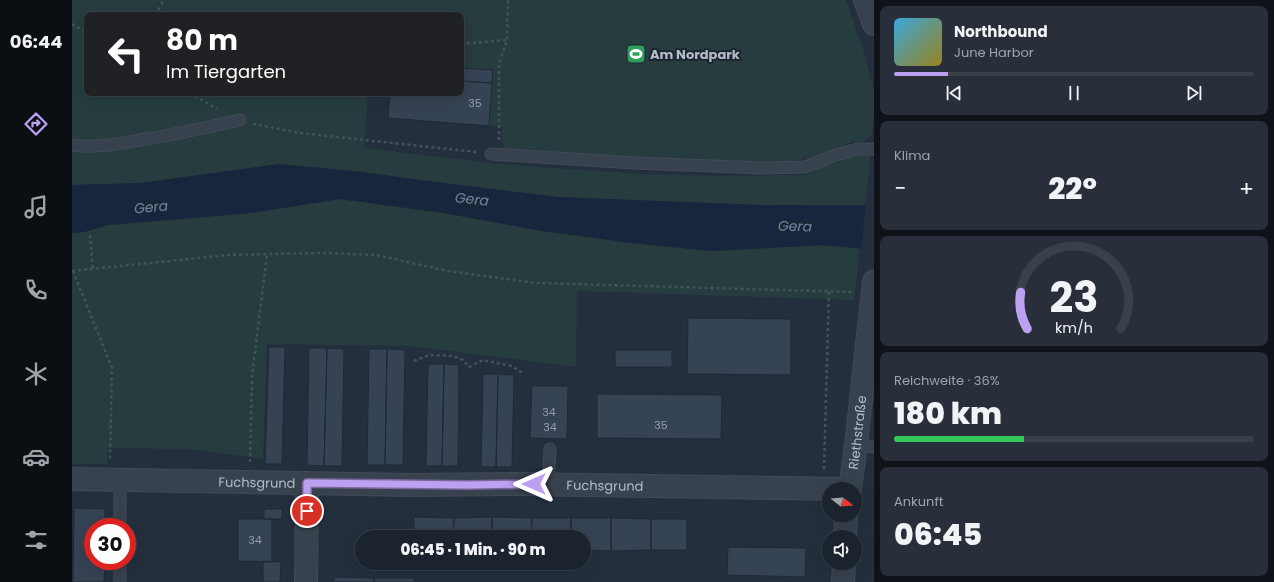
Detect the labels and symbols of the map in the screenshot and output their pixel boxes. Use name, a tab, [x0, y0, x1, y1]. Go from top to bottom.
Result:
sports icon: Am Nordpark	[625, 43, 647, 65]
place label: Am Nordpark	[650, 45, 740, 64]
house number: 35	[468, 95, 482, 111]
water label: Gera	[454, 187, 491, 211]
water label: Gera	[133, 195, 169, 218]
water label: Gera	[778, 215, 813, 237]
street label: Riethstraße	[844, 395, 871, 471]
house number: 34	[542, 404, 556, 420]
house number: 35	[654, 417, 668, 433]
house number: 34	[543, 419, 557, 435]
position arrow	[513, 463, 555, 505]
street label: Fuchsgrund	[218, 473, 296, 493]
street label: Fuchsgrund	[566, 476, 644, 496]
north arrow	[822, 482, 862, 522]
pin	[290, 494, 324, 528]
speed limit sign: 30	[84, 518, 136, 570]
house number: 34	[248, 532, 262, 548]

